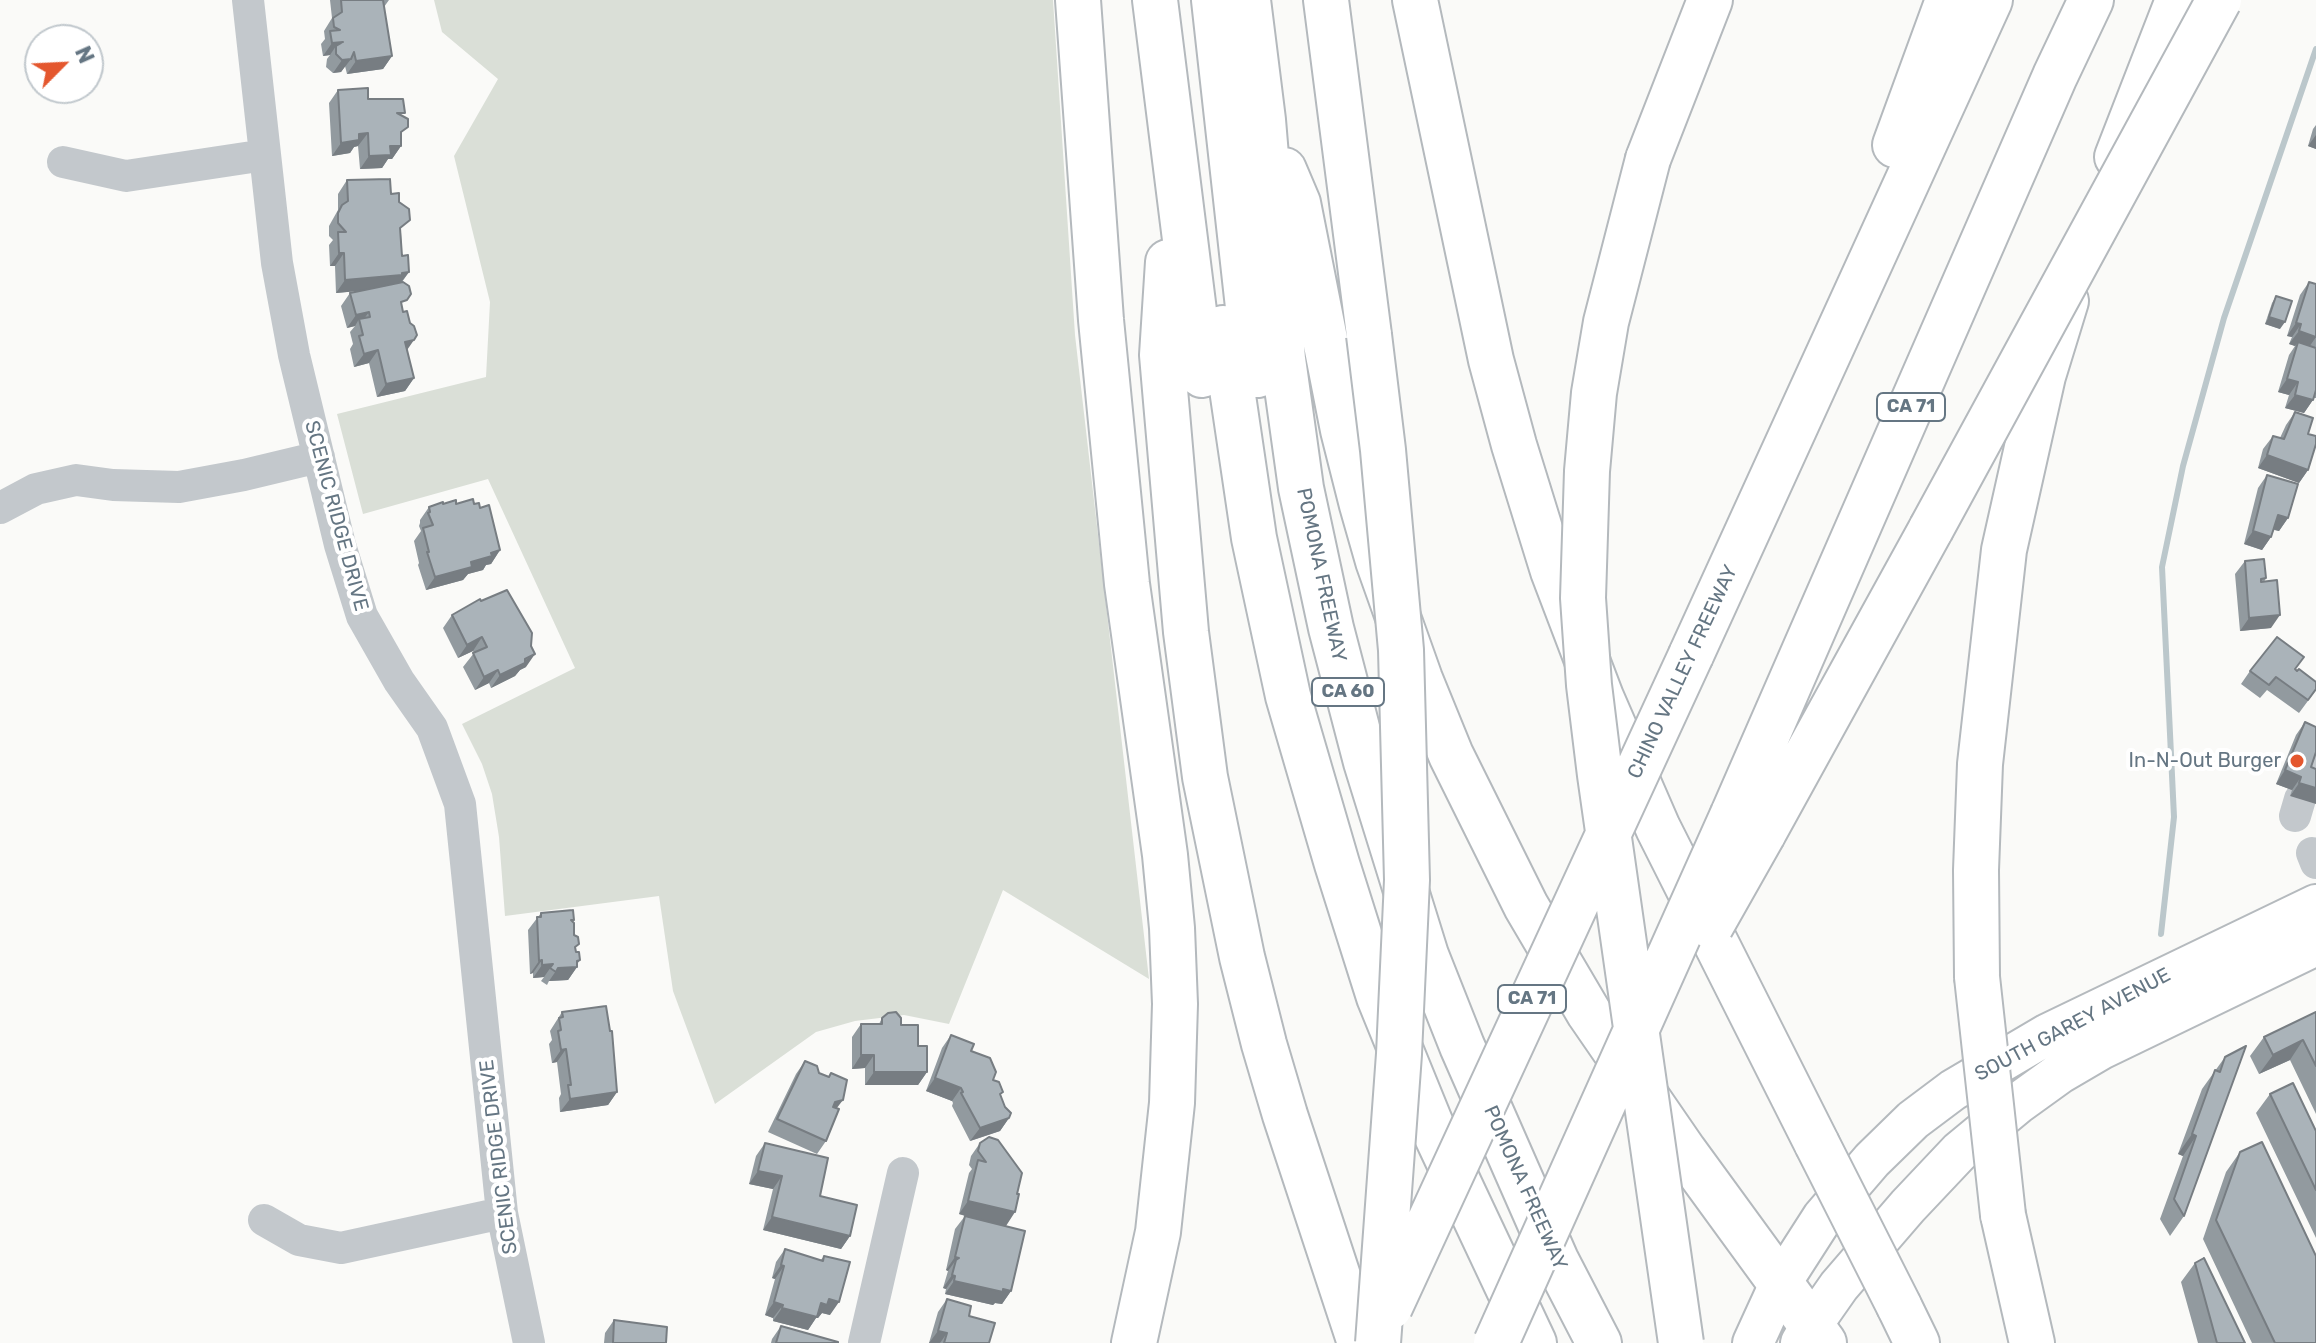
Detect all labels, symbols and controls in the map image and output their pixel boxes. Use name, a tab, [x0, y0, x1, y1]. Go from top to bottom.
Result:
north arrow	[24, 24, 104, 104]
text: N	[69, 42, 100, 68]
road number: CA 71	[1877, 393, 1945, 421]
street label: SCENIC RIDGE DRIVE	[299, 418, 373, 614]
street label: POMONA FREEWAY	[1291, 486, 1351, 664]
street label: CHINO VALLEY FREEWAY	[1623, 561, 1743, 783]
road number: CA 60	[1312, 678, 1384, 706]
place label: In-N-Out Burger	[2129, 749, 2281, 773]
marker: In-N-Out Burger	[2288, 752, 2306, 770]
street label: SOUTH GAREY AVENUE	[1971, 963, 2175, 1087]
road number: CA 71	[1498, 985, 1566, 1013]
street label: SCENIC RIDGE DRIVE	[475, 1058, 523, 1256]
street label: POMONA FREEWAY	[1478, 1102, 1572, 1274]

